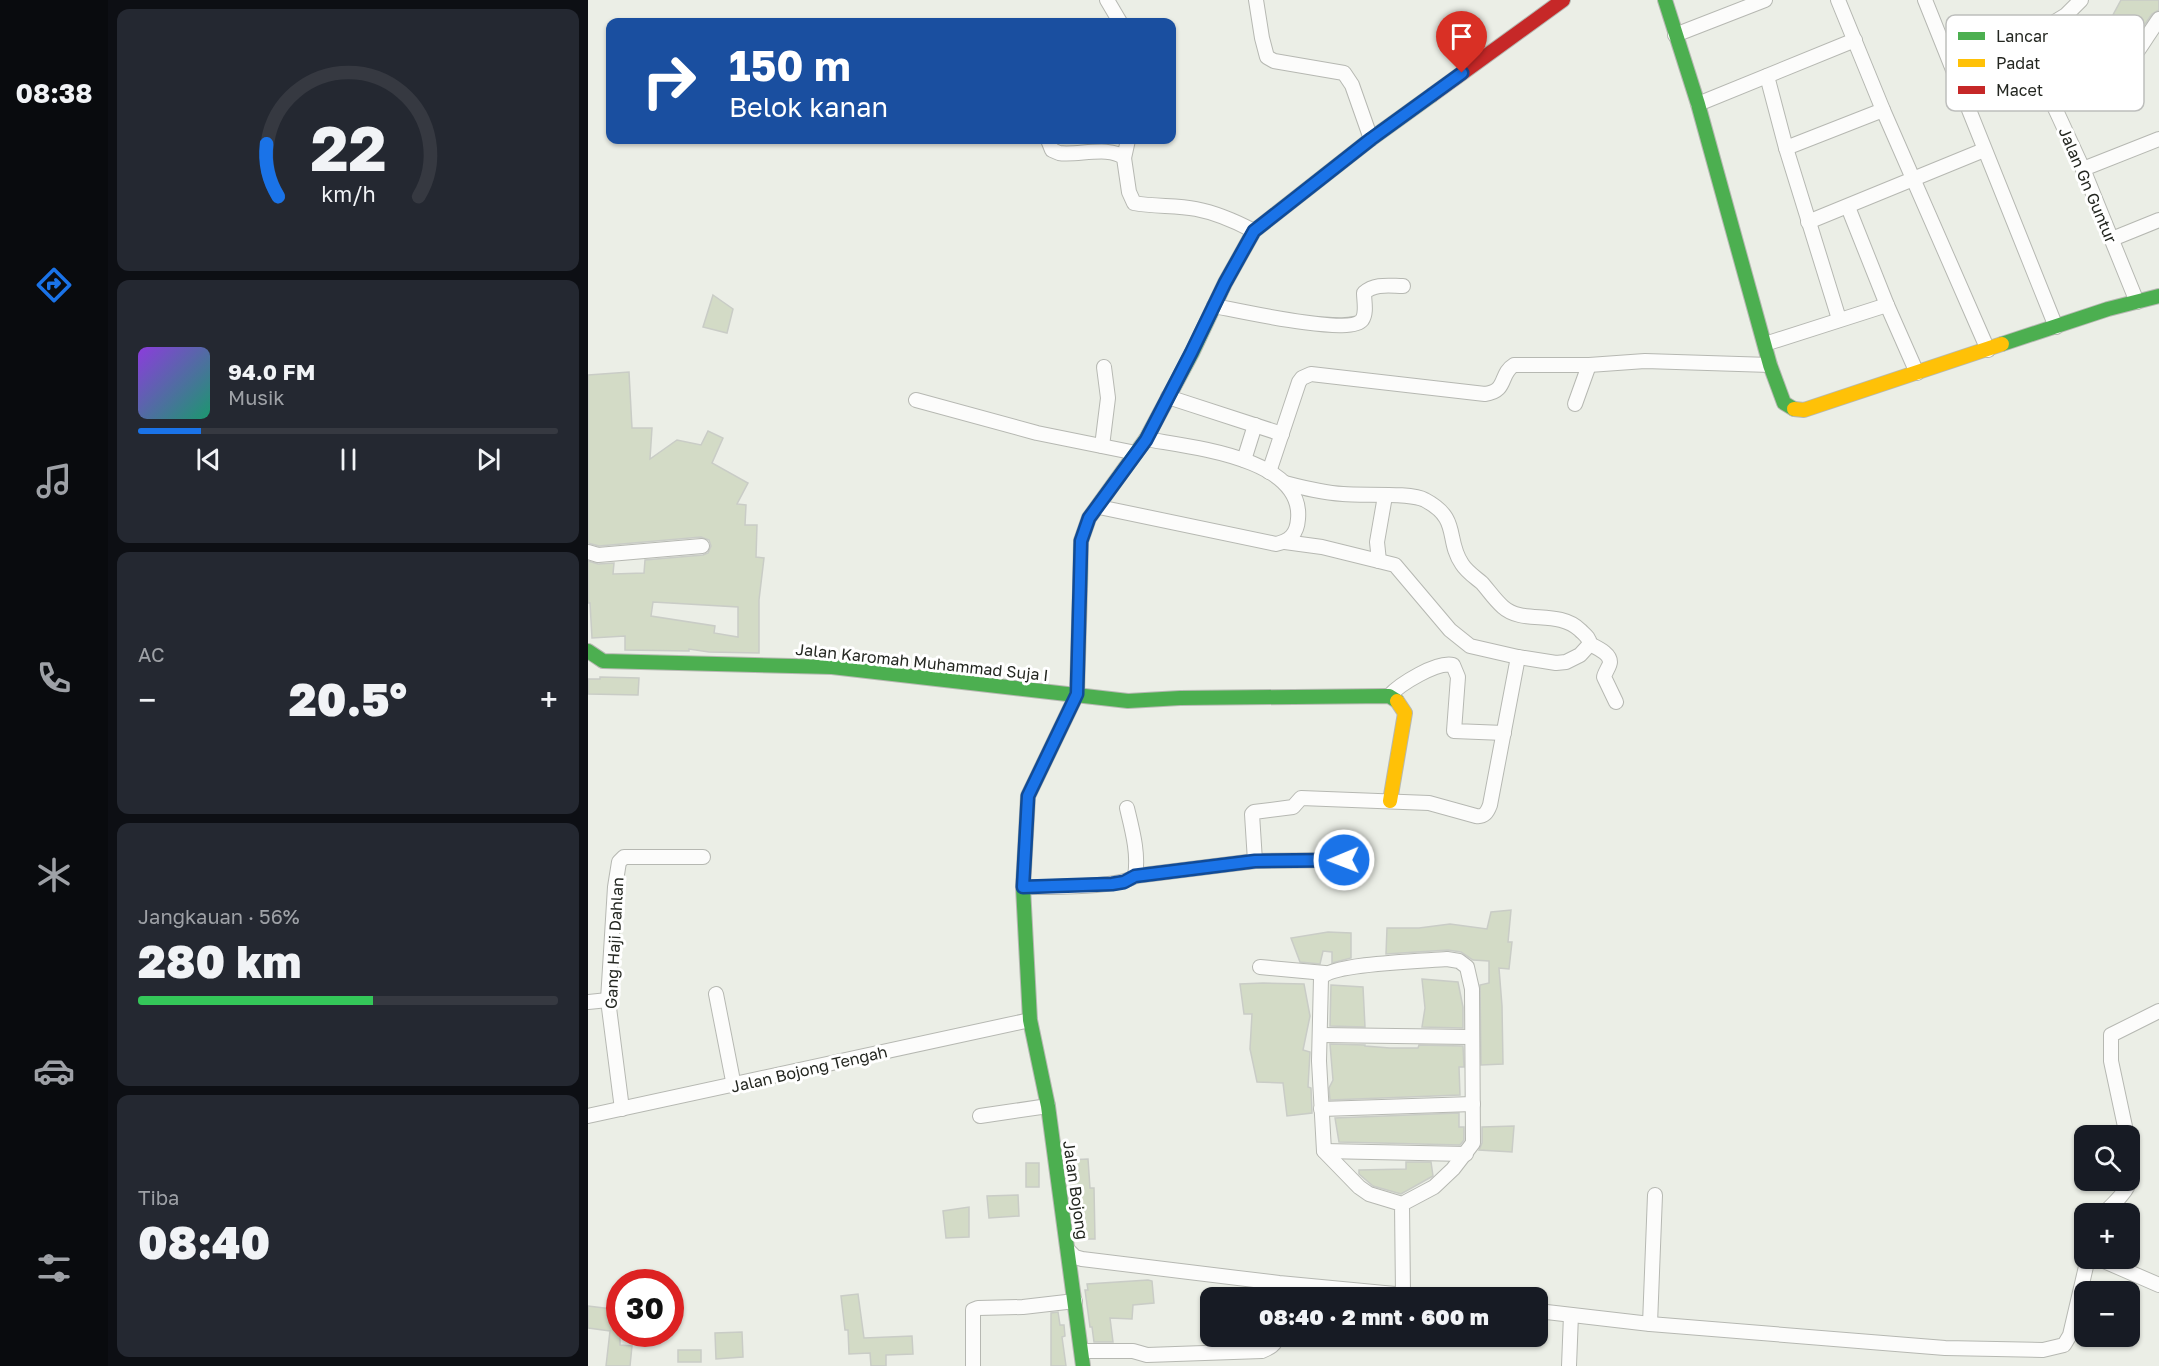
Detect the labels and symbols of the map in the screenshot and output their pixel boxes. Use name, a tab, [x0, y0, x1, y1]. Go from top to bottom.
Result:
pin	[1436, 11, 1487, 73]
legend	[1946, 15, 2144, 111]
text: Lancar	[1996, 26, 2048, 46]
text: Padat	[1996, 53, 2040, 73]
text: Macet	[1996, 80, 2043, 100]
street label: Jalan Gn Guntur	[2055, 124, 2121, 246]
street label: Jalan Karomah Muhammad Suja I	[794, 639, 1050, 685]
position arrow	[1312, 828, 1376, 892]
street label: Gang Haji Dahlan	[601, 877, 627, 1009]
street label: Jalan Bojong Tengah	[729, 1041, 889, 1097]
street label: Jalan Bojong	[1059, 1139, 1093, 1241]
speed limit sign: 30	[606, 1269, 684, 1347]

